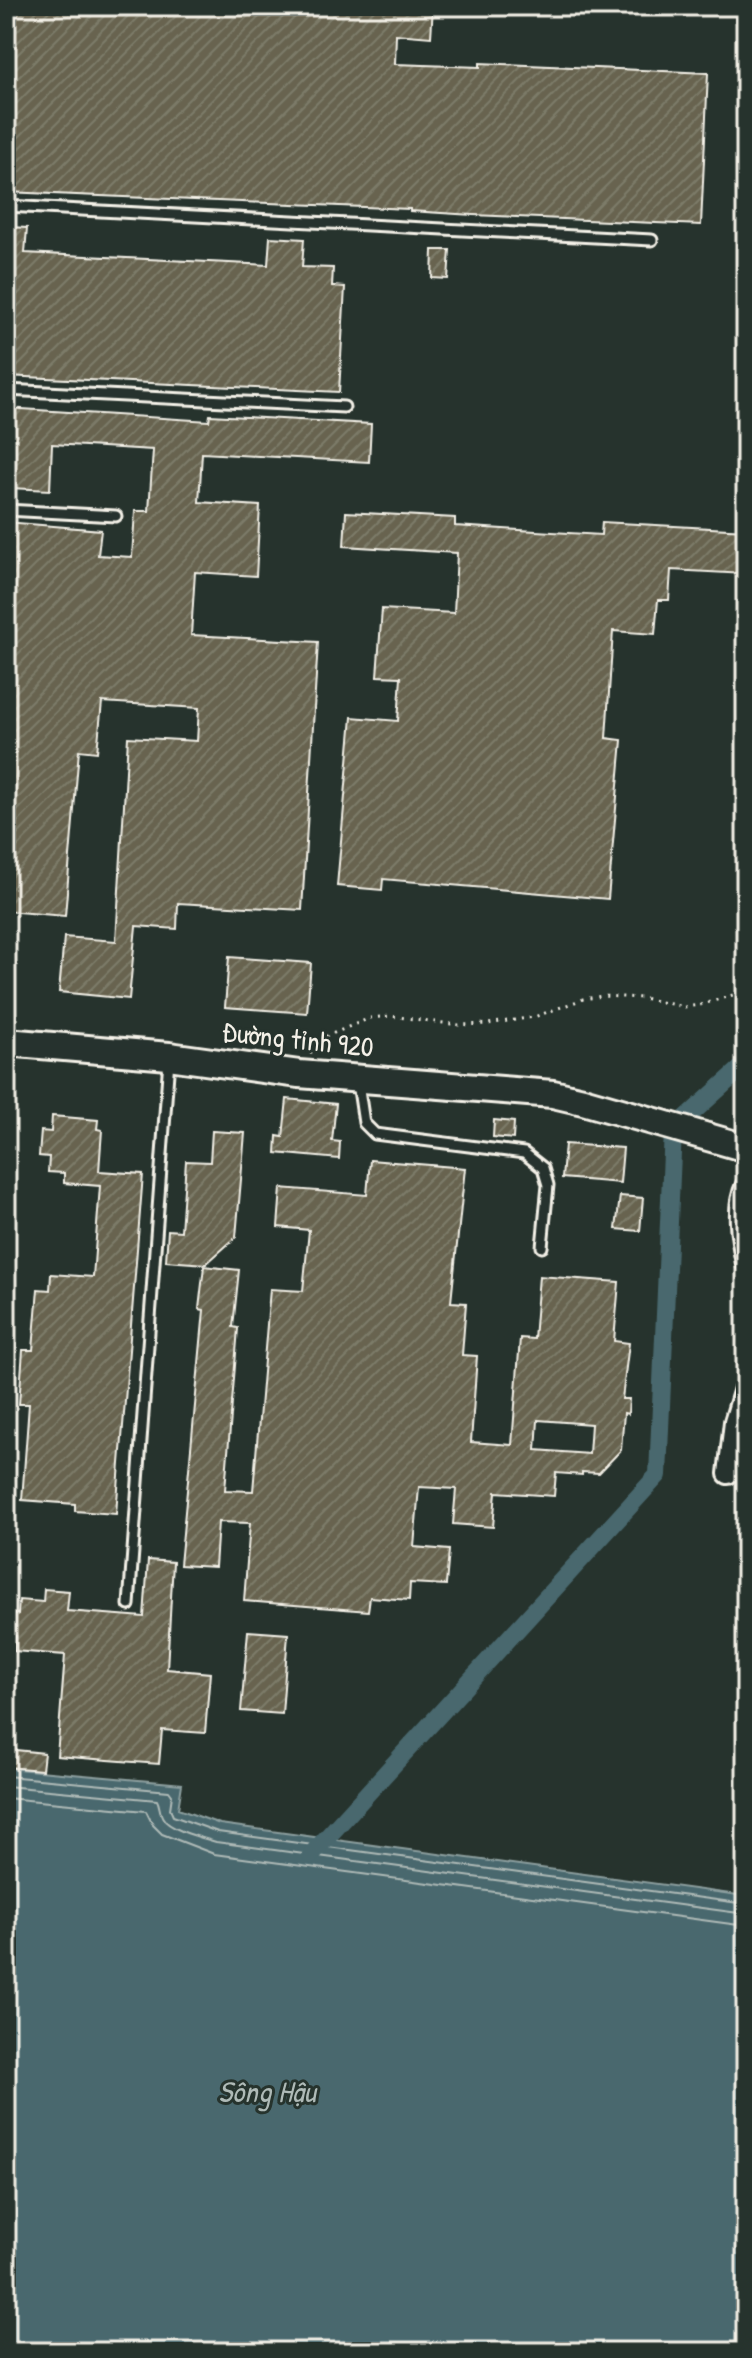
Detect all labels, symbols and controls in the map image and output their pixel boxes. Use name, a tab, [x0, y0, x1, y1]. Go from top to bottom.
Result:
street label: Đường tỉnh 920	[220, 1012, 376, 1066]
water label: Sông Hậu	[218, 2071, 318, 2112]

